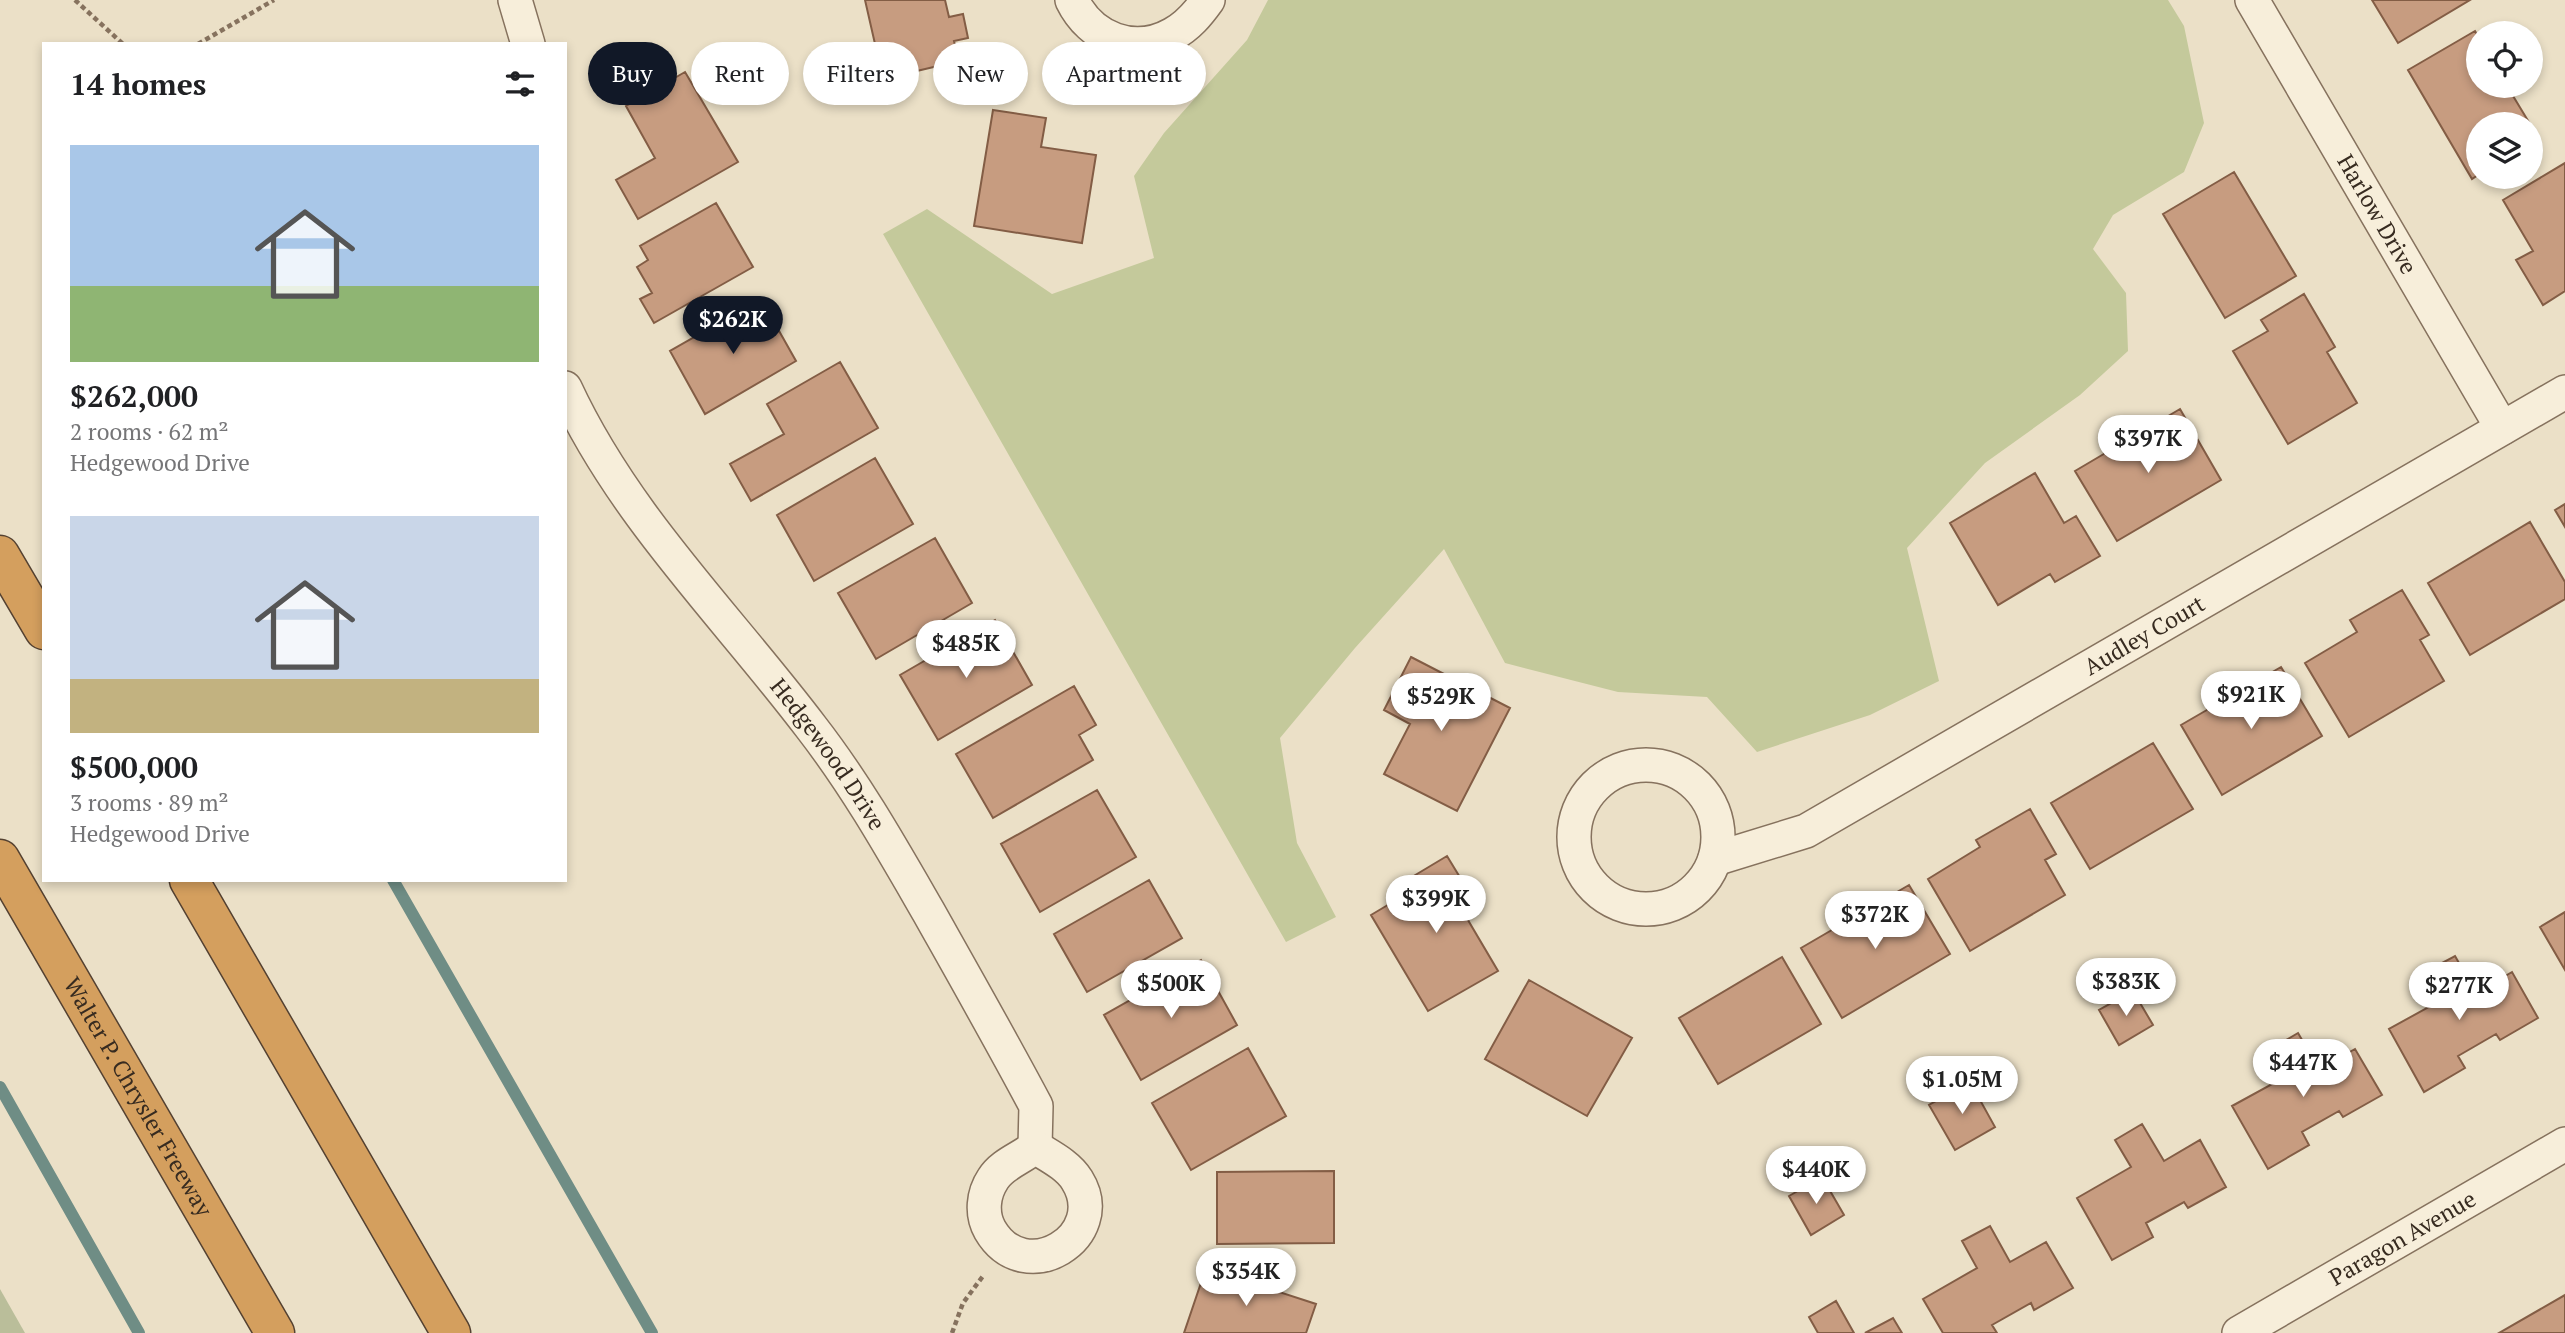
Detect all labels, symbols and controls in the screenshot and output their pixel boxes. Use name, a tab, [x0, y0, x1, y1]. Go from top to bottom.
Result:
map controls	[2466, 21, 2543, 189]
button: locate	[2466, 21, 2543, 98]
chip: Buy	[588, 42, 677, 105]
chip: Rent	[691, 42, 789, 105]
chip: Filters	[803, 42, 919, 105]
chip: New	[933, 42, 1028, 105]
chip: Apartment	[1042, 42, 1206, 105]
text: 14 homes	[70, 64, 206, 104]
icon: filters	[501, 65, 539, 103]
button: layers	[2466, 112, 2543, 189]
street label: Harlow Drive	[2330, 148, 2425, 280]
icon: home	[242, 191, 368, 317]
pin: $262K	[684, 296, 782, 356]
text: $262K	[699, 303, 767, 334]
text: $262,000	[70, 376, 198, 416]
text: 2 rooms · 62 m²	[70, 416, 229, 447]
pin: $397K	[2099, 416, 2197, 475]
text: $397K	[2114, 422, 2182, 453]
text: Hedgewood Drive	[70, 447, 250, 478]
icon: home	[242, 562, 368, 688]
street label: Audley Court	[2078, 588, 2210, 682]
pin: $485K	[917, 620, 1015, 680]
text: $485K	[932, 627, 1000, 658]
street label: Hedgewood Drive	[764, 671, 893, 836]
pin: $921K	[2202, 672, 2300, 731]
pin: $529K	[1392, 674, 1490, 733]
text: $921K	[2217, 678, 2285, 709]
text: $529K	[1407, 680, 1475, 711]
text: $500,000	[70, 747, 198, 787]
text: 3 rooms · 89 m²	[70, 787, 229, 818]
text: Hedgewood Drive	[70, 818, 250, 849]
pin: $399K	[1387, 876, 1485, 935]
text: $399K	[1402, 882, 1470, 913]
pin: $372K	[1826, 892, 1924, 951]
text: $372K	[1841, 898, 1909, 929]
pin: $383K	[2077, 958, 2175, 1018]
pin: $500K	[1122, 960, 1220, 1020]
pin: $277K	[2410, 962, 2508, 1022]
text: $383K	[2092, 965, 2160, 996]
text: $500K	[1137, 967, 1205, 998]
text: $277K	[2425, 969, 2493, 1000]
street label: Walter P. Chrysler Freeway	[57, 971, 220, 1222]
pin: $447K	[2254, 1040, 2352, 1099]
text: $447K	[2269, 1046, 2337, 1077]
pin: $1.05M	[1905, 1056, 2019, 1116]
text: $1.05M	[1922, 1063, 2002, 1094]
pin: $440K	[1767, 1146, 1865, 1206]
text: $440K	[1782, 1153, 1850, 1184]
street label: Paragon Avenue	[2323, 1183, 2481, 1293]
pin: $354K	[1197, 1248, 1295, 1308]
text: $354K	[1212, 1255, 1280, 1286]

